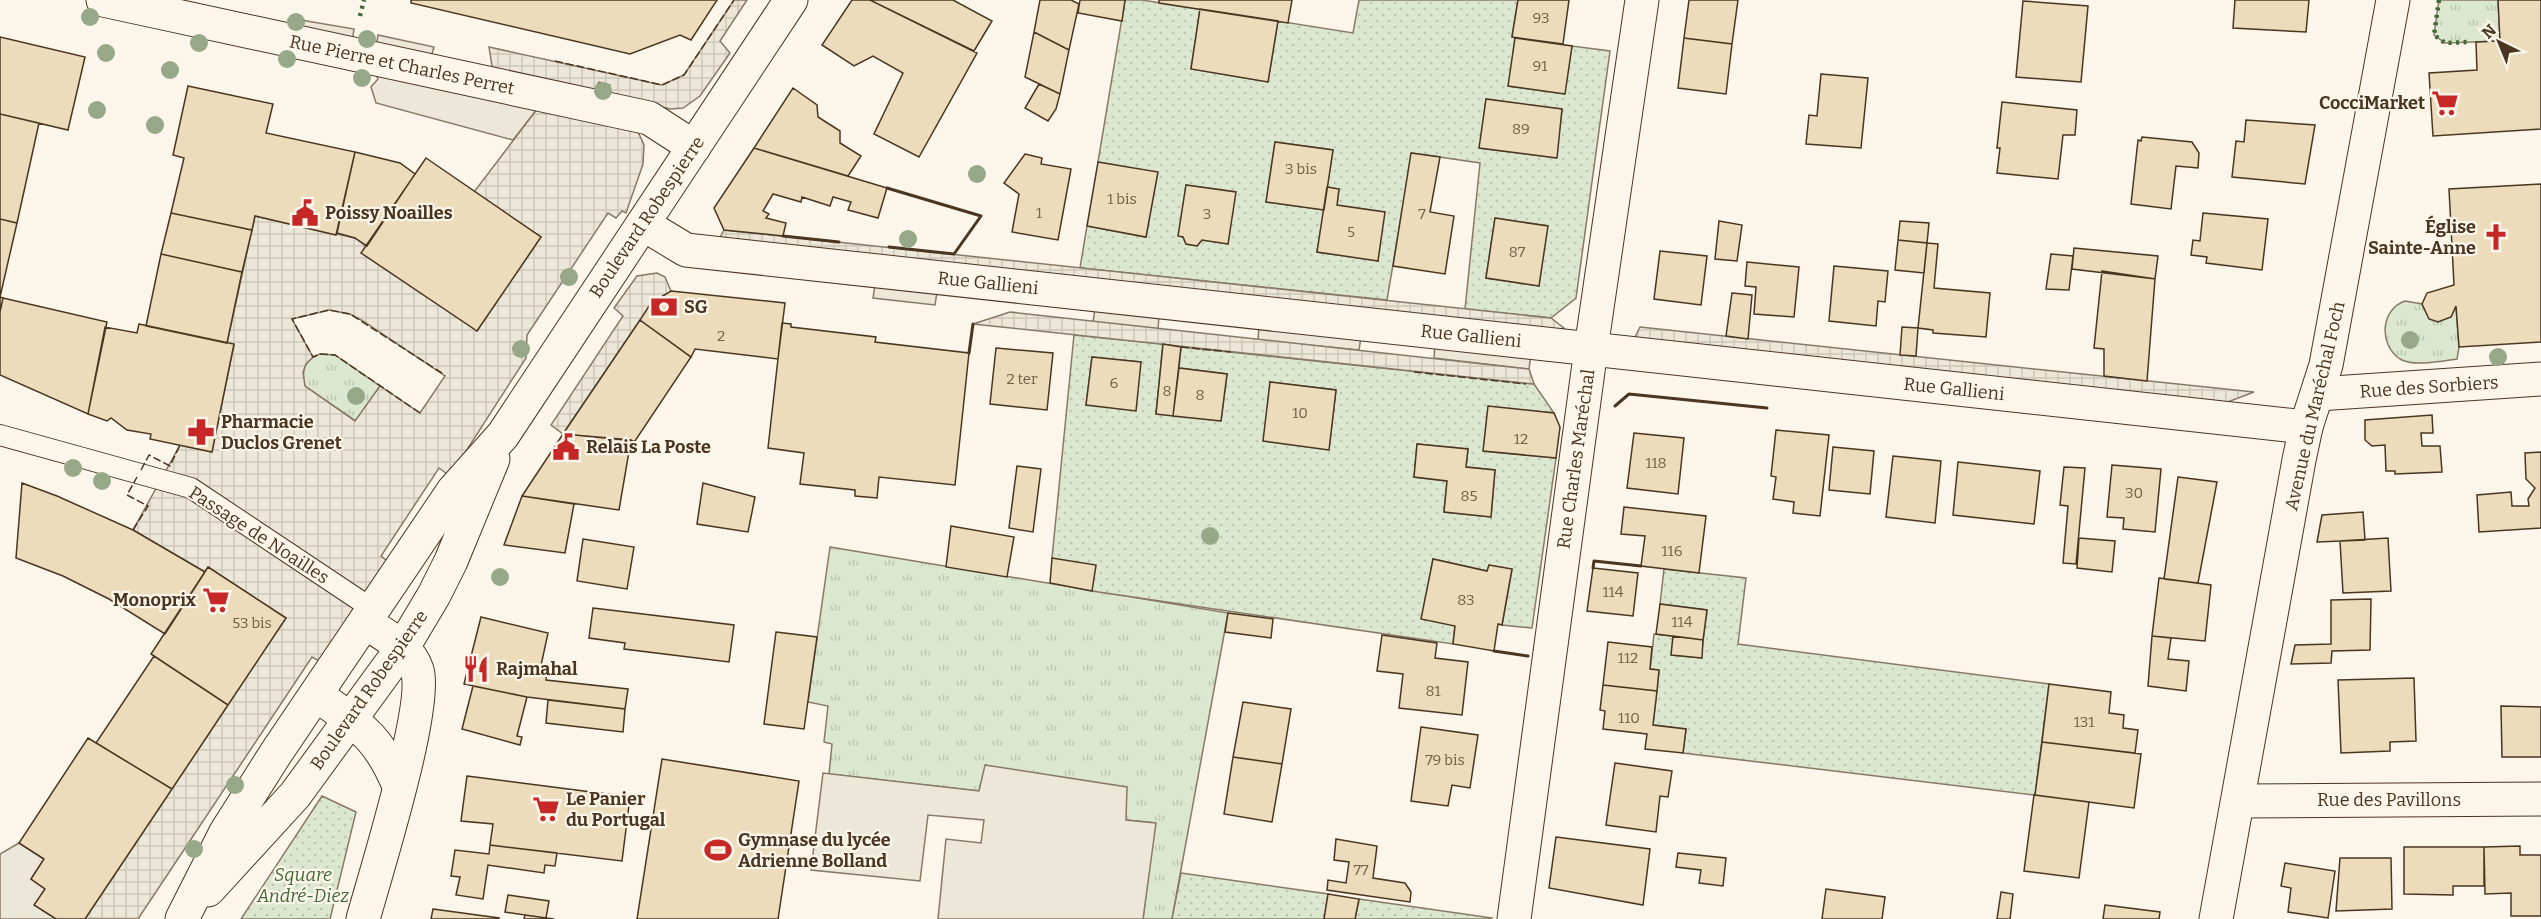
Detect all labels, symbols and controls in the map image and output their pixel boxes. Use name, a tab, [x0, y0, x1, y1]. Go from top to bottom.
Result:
house number: 93	[1532, 9, 1550, 27]
north arrow	[2469, 12, 2529, 72]
text: N	[2478, 20, 2500, 43]
street label: Rue Pierre et Charles Perret	[287, 30, 517, 100]
house number: 91	[1533, 57, 1547, 75]
supermarket icon: CocciMarket	[2430, 88, 2460, 118]
place label: CocciMarket	[2319, 92, 2425, 114]
house number: 89	[1512, 120, 1530, 138]
street label: Boulevard Robespierre	[585, 132, 709, 302]
house number: 3 bis	[1285, 160, 1317, 178]
house number: 1 bis	[1107, 190, 1137, 208]
public building icon: Poissy Noailles	[290, 198, 320, 228]
place label: Poissy Noailles	[325, 202, 453, 224]
house number: 1	[1036, 204, 1042, 222]
house number: 3	[1203, 205, 1211, 223]
house number: 7	[1418, 205, 1426, 223]
place label: Église Sainte-Anne	[2368, 215, 2476, 259]
church icon: Église Sainte-Anne	[2481, 222, 2511, 252]
house number: 5	[1347, 223, 1355, 241]
house number: 87	[1509, 243, 1526, 261]
street label: Rue Gallieni	[936, 267, 1040, 299]
bank icon: SG	[649, 292, 679, 322]
place label: SG	[684, 296, 708, 318]
street label: Avenue du Maréchal Foch	[2280, 299, 2350, 513]
street label: Rue Gallieni	[1419, 320, 1523, 352]
house number: 2	[717, 327, 725, 345]
street label: Rue Charles Maréchal	[1552, 368, 1600, 550]
house number: 2 ter	[1006, 370, 1038, 388]
street label: Rue des Sorbiers	[2359, 371, 2499, 403]
street label: Rue Gallieni	[1902, 373, 2006, 405]
house number: 6	[1110, 374, 1119, 392]
house number: 8	[1162, 382, 1172, 400]
house number: 8	[1195, 386, 1205, 404]
house number: 10	[1292, 404, 1308, 422]
place label: Pharmacie Duclos Grenet	[221, 411, 342, 454]
pharmacy icon: Pharmacie Duclos Grenet	[186, 417, 216, 447]
house number: 12	[1514, 430, 1528, 448]
public building icon: Relais La Poste	[551, 432, 581, 462]
place label: Relais La Poste	[586, 436, 711, 458]
house number: 118	[1645, 454, 1667, 472]
street label: Passage de Noailles	[185, 481, 333, 589]
house number: 30	[2125, 484, 2143, 502]
house number: 85	[1460, 487, 1478, 505]
house number: 116	[1662, 542, 1683, 560]
house number: 114	[1603, 583, 1624, 601]
supermarket icon: Monoprix	[201, 585, 231, 615]
place label: Monoprix	[113, 589, 197, 611]
house number: 83	[1457, 591, 1475, 609]
street label: Boulevard Robespierre	[305, 606, 433, 774]
house number: 114	[1672, 613, 1693, 631]
house number: 53 bis	[232, 614, 272, 632]
house number: 112	[1618, 649, 1638, 667]
restaurant icon: Rajmahal	[461, 654, 491, 684]
place label: Rajmahal	[496, 658, 578, 680]
house number: 81	[1425, 682, 1441, 700]
house number: 110	[1618, 709, 1640, 727]
house number: 131	[2074, 713, 2094, 731]
house number: 79 bis	[1425, 751, 1465, 769]
place label: Le Panier du Portugal	[566, 788, 666, 831]
street label: Rue des Pavillons	[2317, 789, 2461, 811]
supermarket icon: Le Panier du Portugal	[531, 794, 561, 824]
place label: Gymnase du lycée Adrienne Bolland	[738, 829, 891, 872]
sports icon: Gymnase du lycée Adrienne Bolland	[703, 835, 733, 865]
house number: 77	[1353, 861, 1369, 879]
park label: Square André-Diez	[256, 864, 349, 907]

